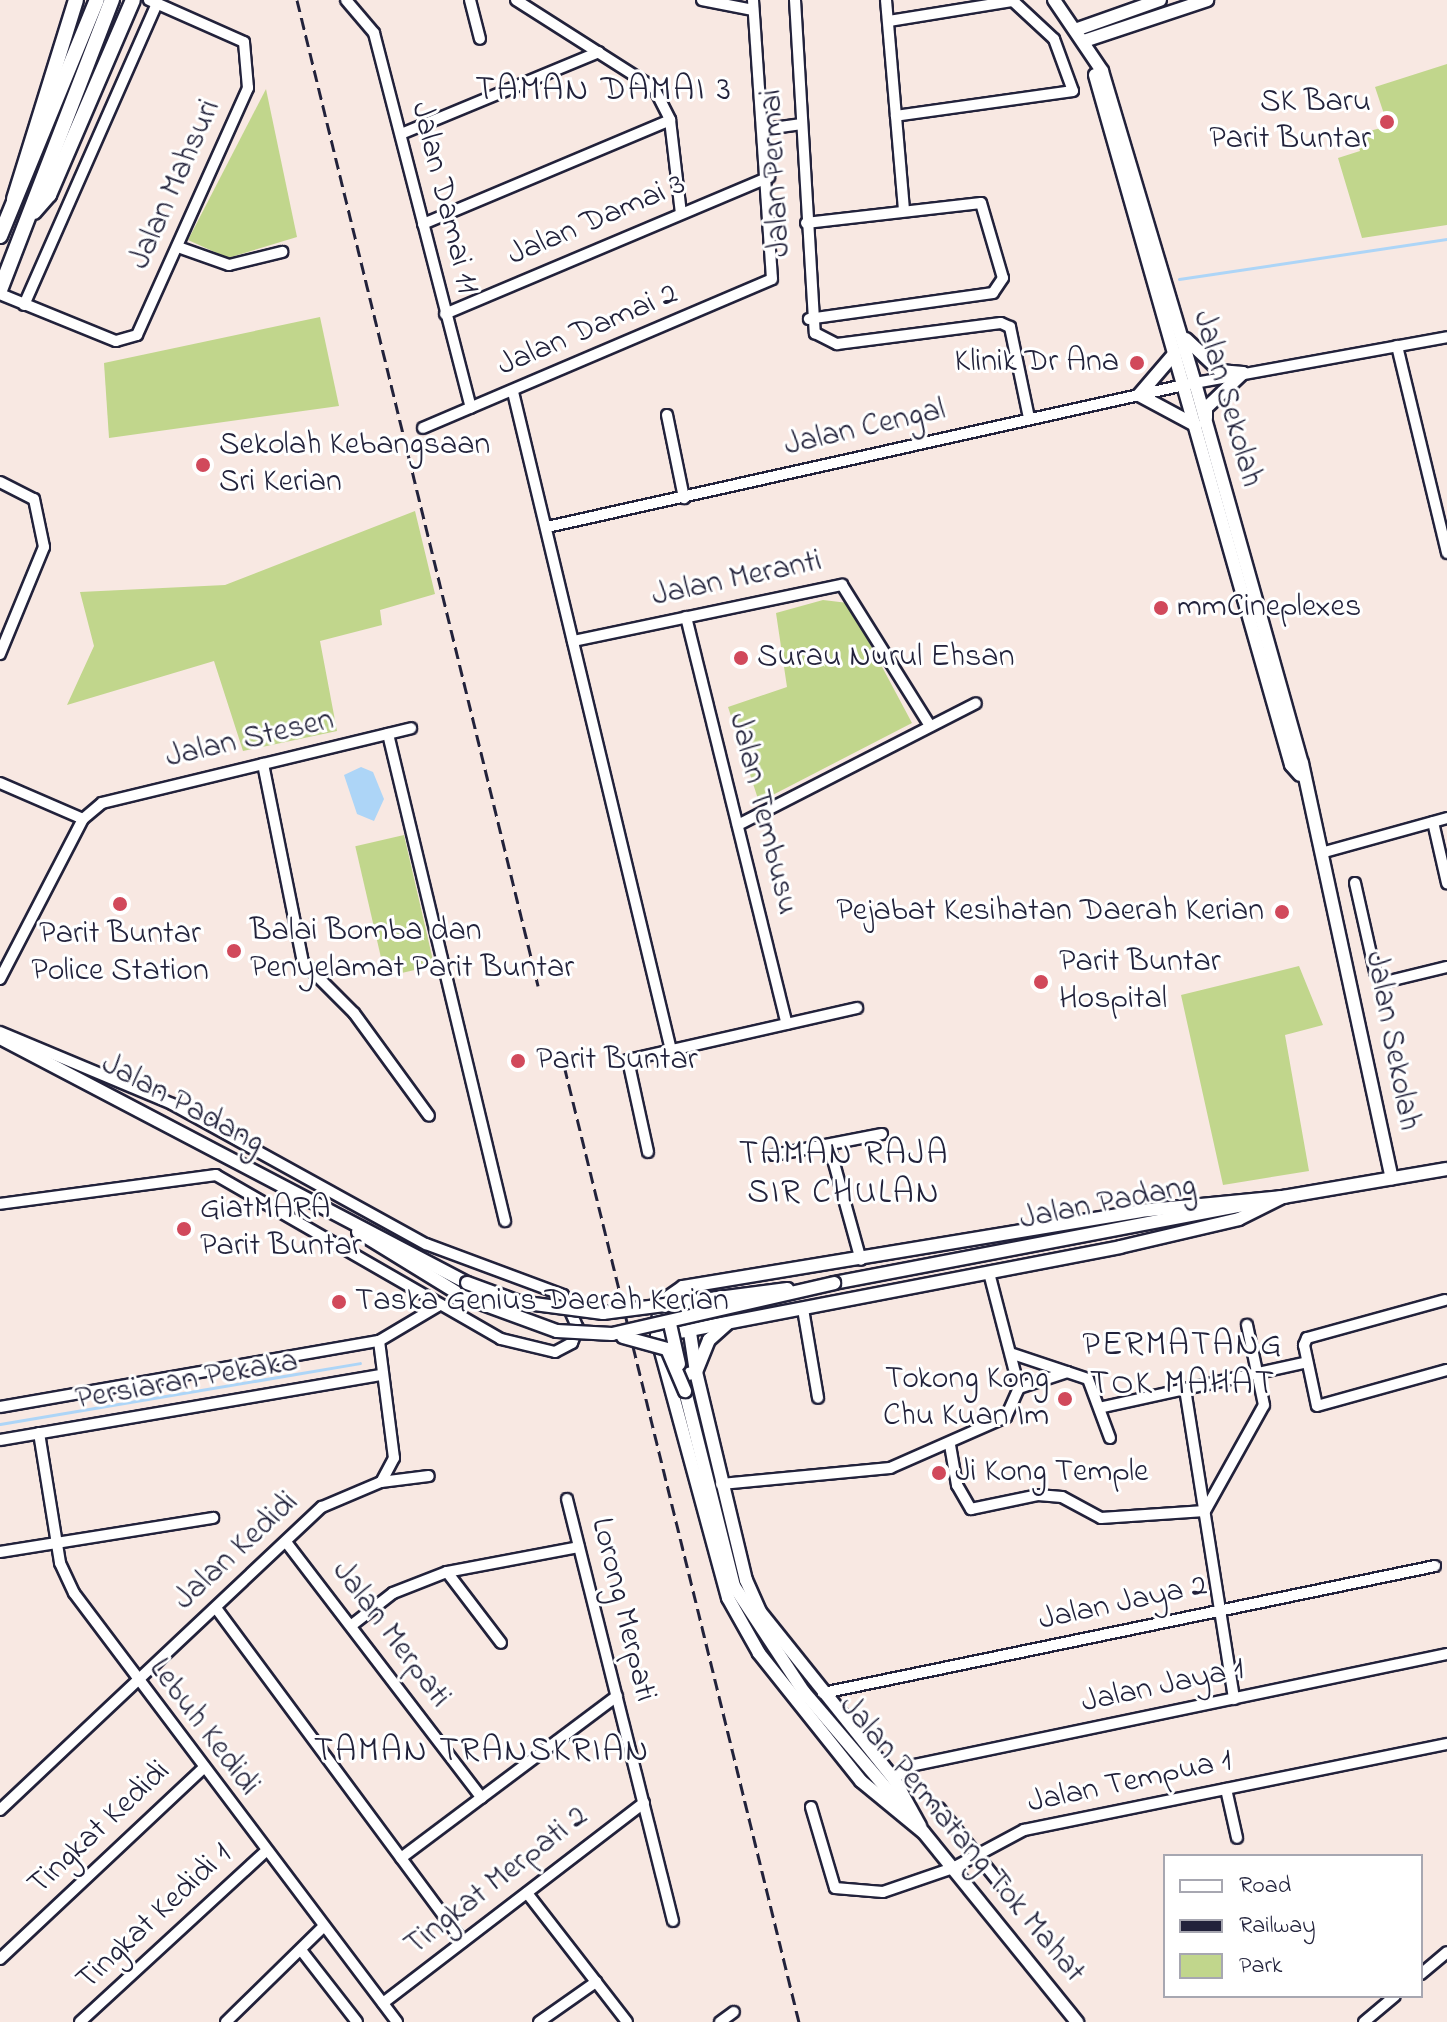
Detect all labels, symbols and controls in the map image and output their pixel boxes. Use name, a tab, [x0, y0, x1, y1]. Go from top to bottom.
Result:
district label: TAMAN DAMAI 3	[475, 72, 733, 112]
place label: SK Baru Parit Buntar	[1209, 85, 1371, 160]
street label: Jalan Permai	[753, 88, 801, 258]
street label: Jalan Mahsuri	[122, 94, 230, 276]
street label: Jalan Damai 11	[401, 98, 485, 298]
marker: SK Baru Parit Buntar	[1378, 113, 1396, 131]
street label: Jalan Damai 3	[502, 166, 692, 276]
street label: Jalan Damai 2	[492, 276, 684, 386]
street label: Jalan Sekolah	[1182, 306, 1270, 492]
place label: Klinik Dr Ana	[955, 344, 1119, 382]
marker: Klinik Dr Ana	[1126, 352, 1148, 374]
street label: Jalan Cengal	[781, 392, 949, 466]
place label: Sekolah Kebangsaan Sri Kerian	[219, 428, 490, 503]
marker: Sekolah Kebangsaan Sri Kerian	[194, 456, 212, 474]
street label: Jalan Meranti	[649, 543, 825, 617]
place label: mmCineplexes	[1177, 589, 1361, 627]
marker: mmCineplexes	[1152, 599, 1170, 617]
place label: Surau Nurul Ehsan	[757, 639, 1014, 677]
marker: Surau Nurul Ehsan	[732, 649, 750, 667]
street label: Jalan Stesen	[162, 702, 338, 778]
street label: Jalan Tembusu	[718, 709, 806, 919]
place label: Pejabat Kesihatan Daerah Kerian	[836, 893, 1264, 931]
marker: Parit Buntar Police Station	[111, 895, 129, 913]
marker: Pejabat Kesihatan Daerah Kerian	[1271, 901, 1293, 923]
place label: Balai Bomba dan Penyelamat Parit Buntar	[250, 914, 574, 989]
place label: Parit Buntar Police Station	[31, 917, 209, 992]
marker: Balai Bomba dan Penyelamat Parit Buntar	[225, 942, 243, 960]
place label: Parit Buntar Hospital	[1059, 945, 1221, 1020]
street label: Jalan Sekolah	[1355, 948, 1427, 1134]
marker: Parit Buntar Hospital	[1030, 971, 1052, 993]
place label: Parit Buntar	[536, 1042, 698, 1080]
street label: Jalan Padang	[94, 1046, 270, 1164]
marker: Parit Buntar	[507, 1050, 529, 1072]
district label: TAMAN RAJA SIR CHULAN	[739, 1135, 949, 1214]
street label: Jalan Padang	[1017, 1168, 1199, 1240]
place label: GiatMARA Parit Buntar	[200, 1192, 362, 1267]
marker: GiatMARA Parit Buntar	[175, 1220, 193, 1238]
place label: Taska Genius Daerah Kerian	[355, 1283, 729, 1321]
marker: Taska Genius Daerah Kerian	[330, 1293, 348, 1311]
district label: PERMATANG TOK MAHAT	[1082, 1326, 1284, 1406]
street label: Persiaran Pekaka	[73, 1344, 301, 1420]
place label: Tokong Kong Chu Kuan Im	[883, 1362, 1049, 1437]
marker: Tokong Kong Chu Kuan Im	[1056, 1390, 1074, 1408]
place label: Ji Kong Temple	[955, 1454, 1148, 1492]
marker: Ji Kong Temple	[930, 1464, 948, 1482]
street label: Jalan Kedidi	[167, 1485, 307, 1619]
street label: Lorong Merpati	[581, 1514, 663, 1706]
street label: Jalan Merpati	[322, 1554, 458, 1716]
street label: Jalan Jaya 2	[1035, 1567, 1211, 1641]
street label: Jalan Jaya 1	[1078, 1651, 1248, 1723]
street label: Lebuh Kedidi	[139, 1652, 267, 1804]
street label: Jalan Permatang Tok Mahat	[830, 1689, 1092, 1991]
district label: TAMAN TRANSKRIAN	[314, 1733, 650, 1773]
street label: Jalan Tempua 1	[1024, 1743, 1236, 1823]
street label: Tingkat Kedidi	[21, 1753, 179, 1905]
street label: Tingkat Merpati 2	[398, 1799, 596, 1965]
street label: Tingkat Kedidi 1	[69, 1836, 241, 2000]
legend	[1163, 1854, 1423, 1998]
text: Road	[1239, 1869, 1291, 1904]
text: Railway	[1239, 1909, 1316, 1944]
text: Park	[1239, 1949, 1282, 1984]

